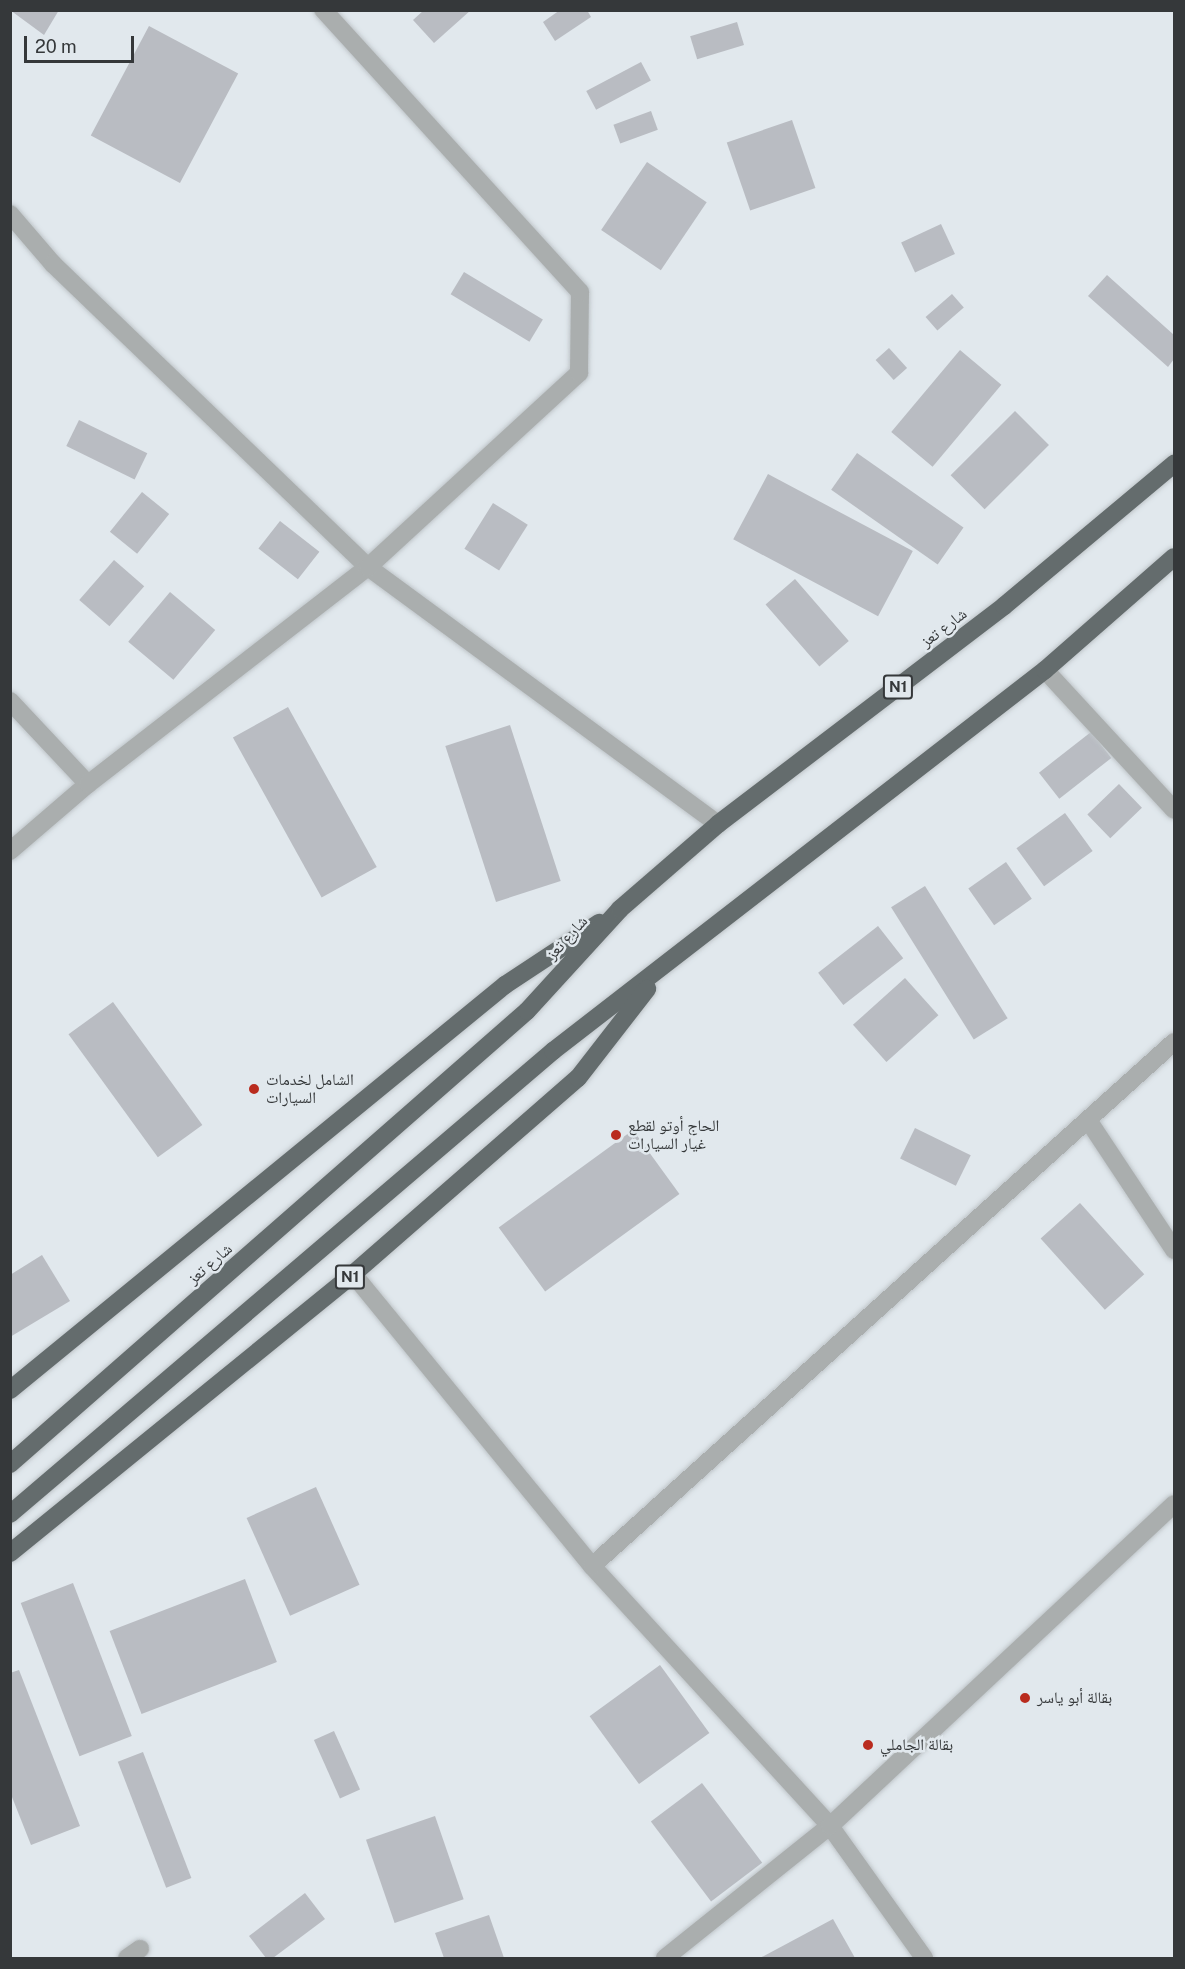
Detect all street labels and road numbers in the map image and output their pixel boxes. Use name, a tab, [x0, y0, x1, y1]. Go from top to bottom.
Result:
street label: شارع تعز	[917, 604, 971, 652]
road number: N1	[882, 675, 914, 699]
street label: شارع تعز	[542, 912, 592, 964]
street label: شارع تعز	[184, 1239, 236, 1289]
road number: N1	[334, 1265, 366, 1289]

